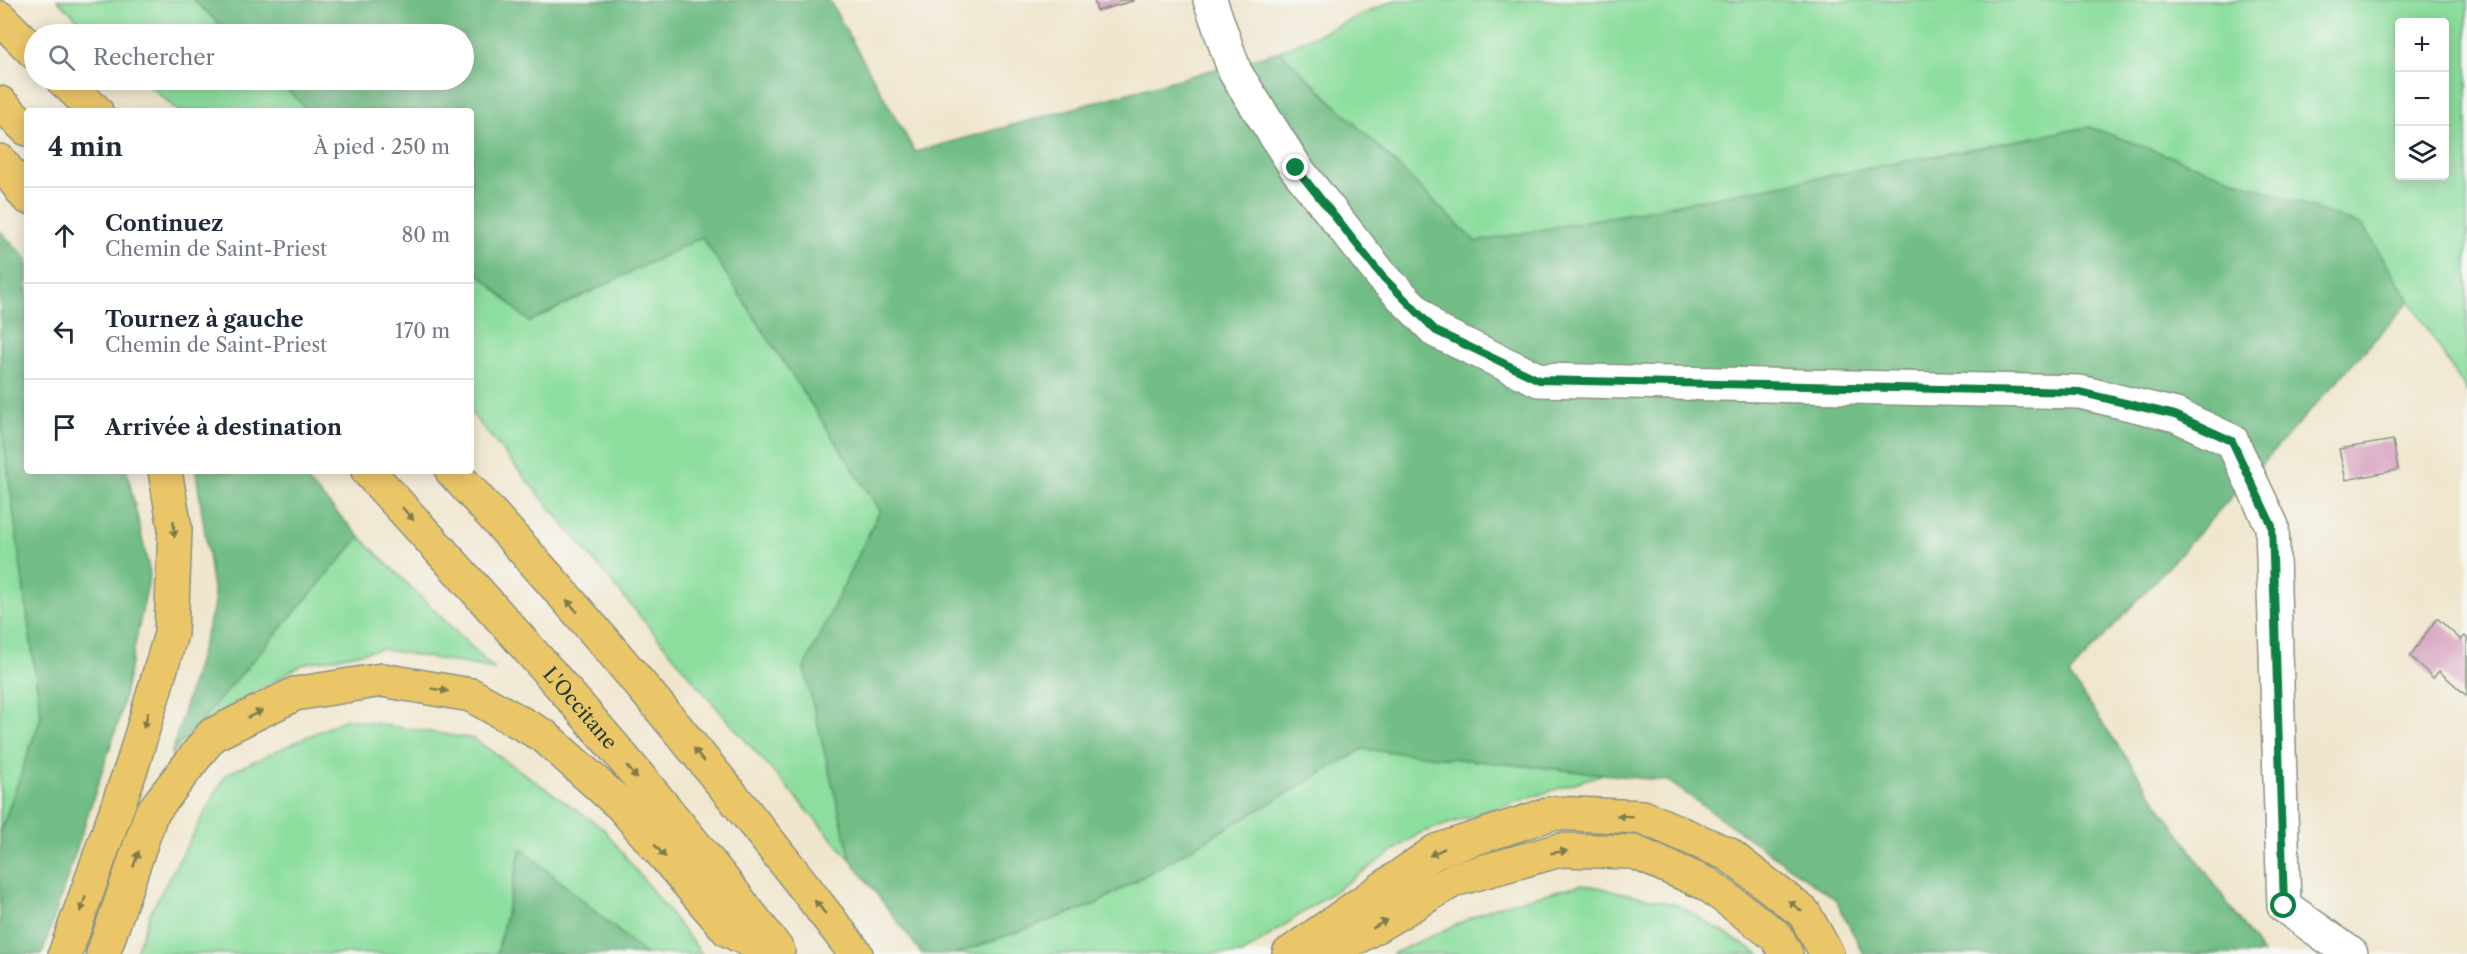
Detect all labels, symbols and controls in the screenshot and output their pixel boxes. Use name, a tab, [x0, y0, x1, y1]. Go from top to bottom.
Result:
map controls	[2395, 18, 2449, 180]
button: +	[2395, 18, 2449, 72]
search box	[24, 24, 474, 90]
icon: search	[45, 41, 78, 74]
text: Rechercher	[93, 44, 215, 71]
button: −	[2395, 72, 2449, 126]
button: layers	[2395, 126, 2449, 180]
text: 4 min	[48, 131, 123, 163]
text: À pied · 250 m	[314, 135, 450, 159]
route end	[1282, 154, 1308, 180]
text: Continuez	[105, 210, 224, 237]
icon: ahead	[48, 219, 81, 252]
text: 80 m	[402, 223, 450, 247]
text: Chemin de Saint-Priest	[105, 237, 327, 261]
text: Tournez à gauche	[105, 306, 304, 333]
icon: left	[48, 315, 81, 348]
text: 170 m	[395, 319, 450, 343]
text: Chemin de Saint-Priest	[105, 333, 327, 357]
icon: arrive	[48, 411, 81, 444]
text: Arrivée à destination	[105, 414, 342, 441]
one-way arrow	[401, 506, 414, 521]
one-way arrow	[170, 519, 179, 538]
one-way arrow	[566, 598, 579, 614]
street label: L'Occitane	[538, 662, 622, 754]
one-way arrow	[430, 685, 449, 694]
one-way arrow	[247, 710, 264, 719]
one-way arrow	[141, 711, 150, 729]
one-way arrow	[692, 747, 705, 763]
one-way arrow	[626, 764, 639, 780]
one-way arrow	[1616, 812, 1635, 821]
one-way arrow	[653, 843, 666, 858]
one-way arrow	[1428, 846, 1446, 856]
one-way arrow	[1549, 847, 1568, 856]
one-way arrow	[131, 850, 141, 868]
route start	[2270, 892, 2296, 918]
one-way arrow	[77, 895, 87, 913]
one-way arrow	[1787, 899, 1803, 912]
one-way arrow	[815, 900, 827, 915]
one-way arrow	[1372, 919, 1389, 929]

